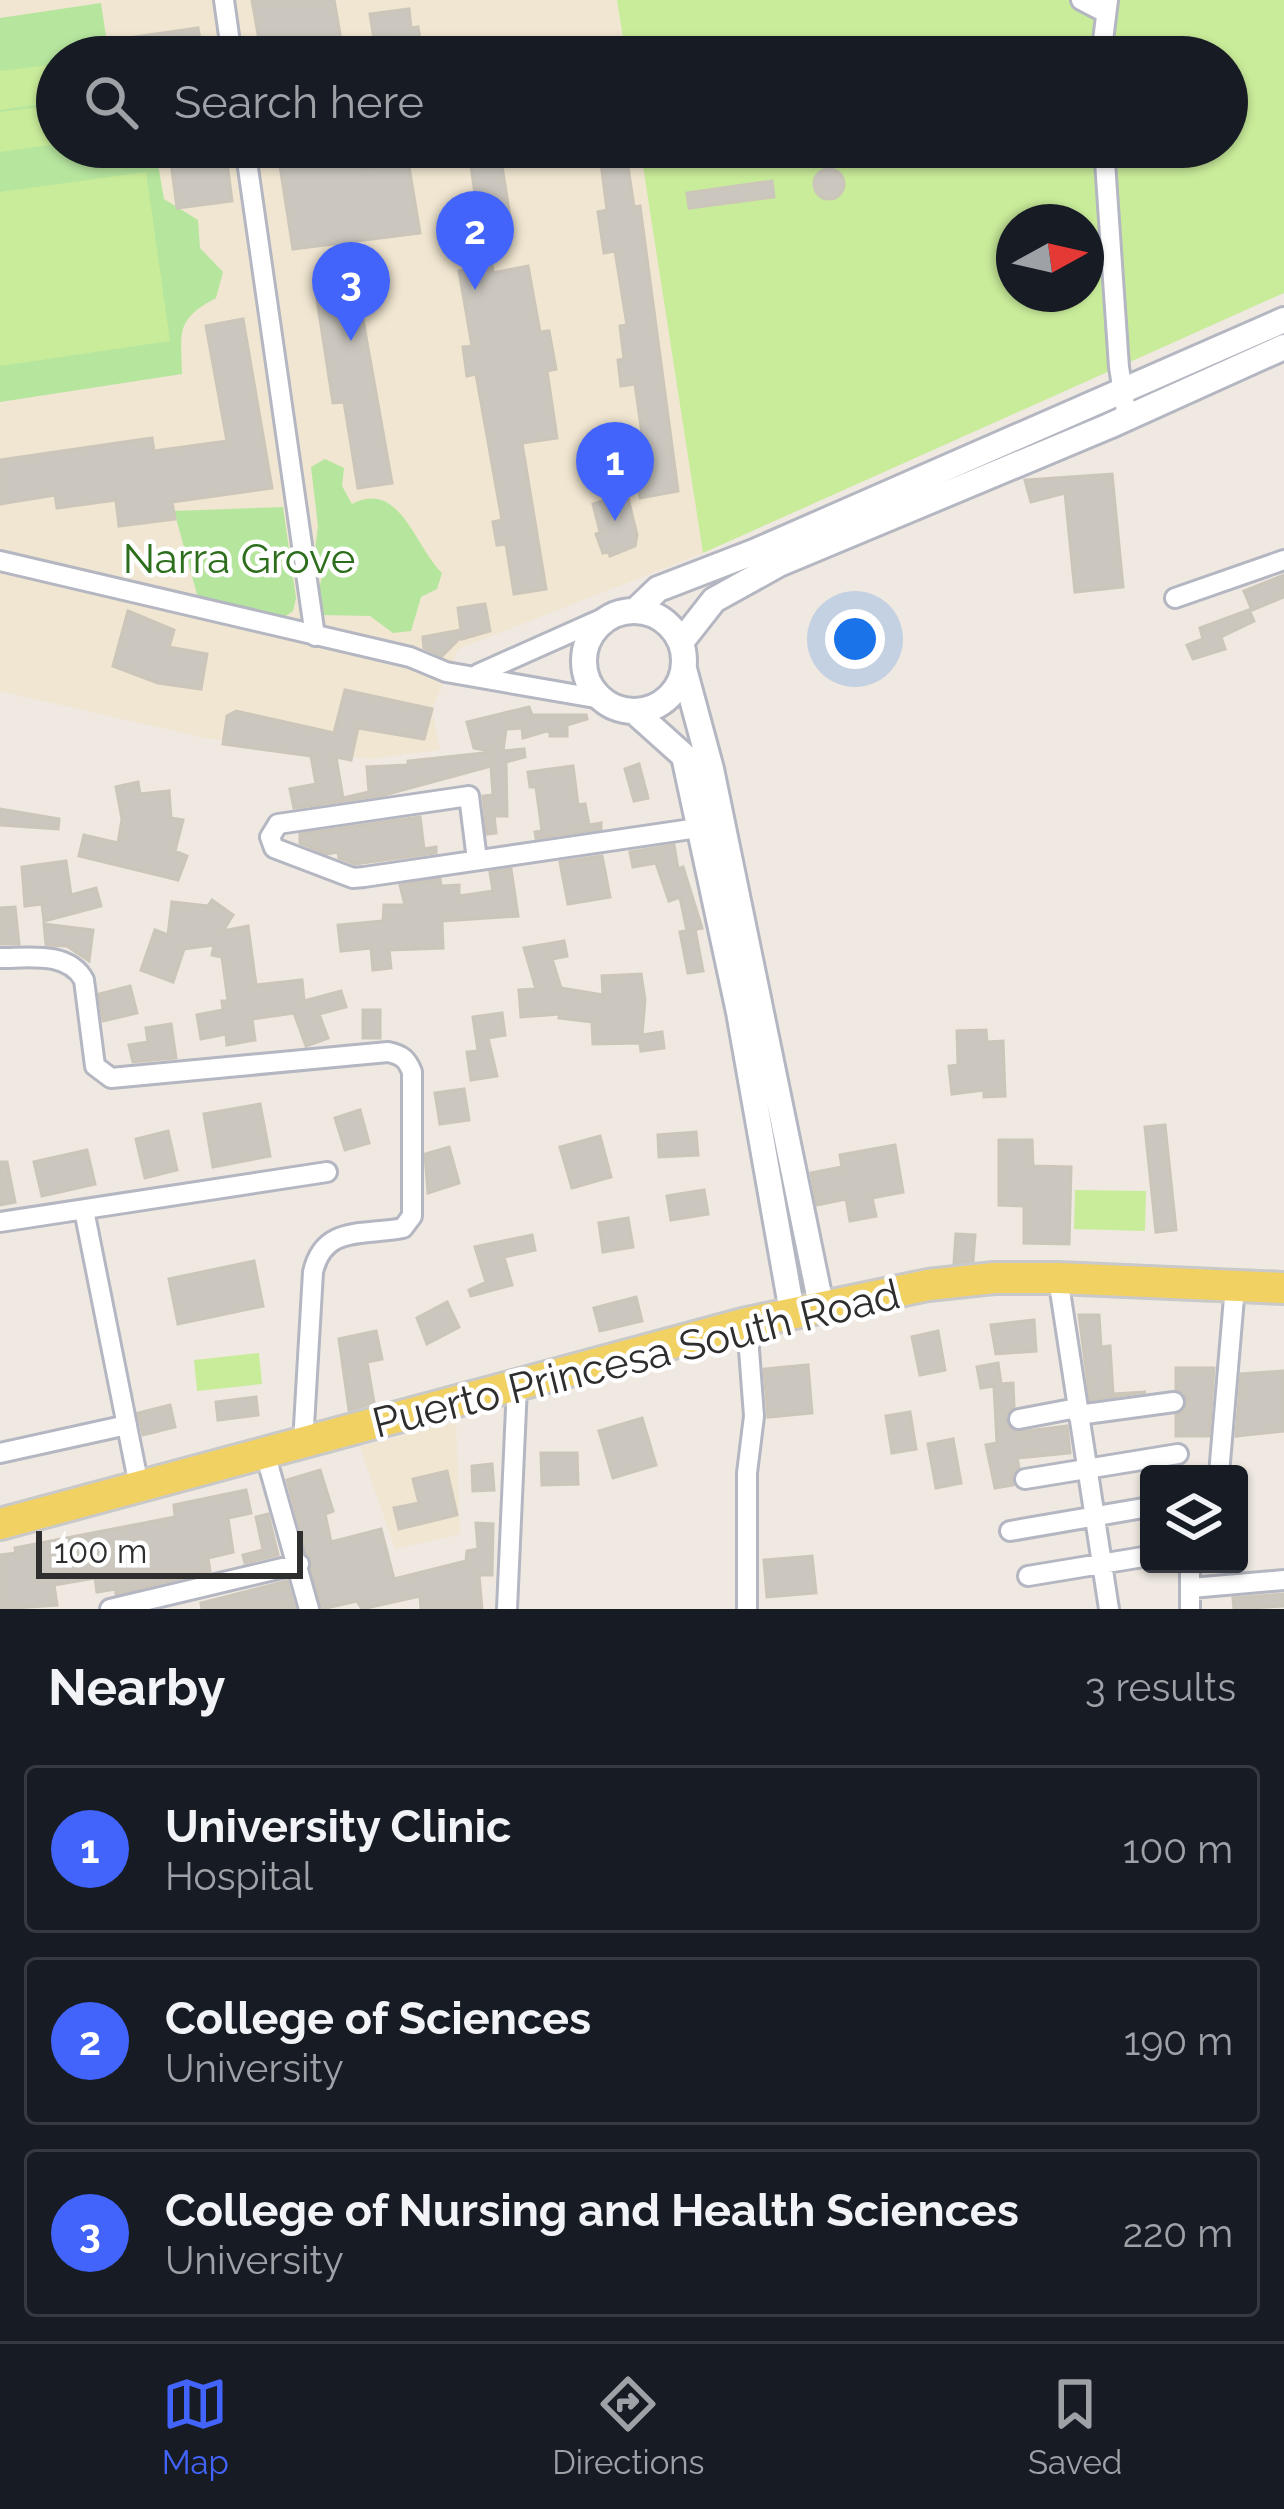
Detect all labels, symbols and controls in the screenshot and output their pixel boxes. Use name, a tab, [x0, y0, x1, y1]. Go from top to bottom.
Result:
search box	[36, 36, 1248, 168]
icon: search	[78, 69, 144, 135]
text: Search here	[174, 76, 424, 129]
pin: 2	[436, 191, 514, 290]
north arrow	[996, 204, 1104, 312]
pin: 3	[312, 242, 390, 341]
pin: 1	[576, 422, 654, 521]
park label: Narra Grove	[123, 534, 355, 583]
your location	[825, 609, 885, 669]
street label: Puerto Princesa South Road	[368, 1269, 905, 1448]
map controls	[1140, 1465, 1248, 1573]
button: layers	[1140, 1465, 1248, 1573]
scale bar	[36, 1525, 303, 1578]
text: 100 m	[54, 1532, 147, 1571]
text: Nearby	[48, 1657, 225, 1717]
text: 3 results	[1085, 1664, 1236, 1710]
text: University Clinic	[165, 1800, 511, 1853]
text: 1	[80, 1826, 100, 1872]
text: 100 m	[1123, 1826, 1233, 1872]
text: Hospital	[165, 1853, 313, 1899]
text: College of Sciences	[165, 1992, 591, 2045]
text: 2	[79, 2018, 101, 2064]
text: 190 m	[1124, 2018, 1233, 2064]
text: University	[165, 2045, 344, 2091]
text: College of Nursing and Health Sciences	[165, 2184, 1019, 2237]
text: 3	[79, 2210, 101, 2256]
text: 220 m	[1123, 2210, 1233, 2256]
text: University	[165, 2237, 344, 2283]
tab: Map	[162, 2371, 229, 2482]
tab: Directions	[552, 2371, 705, 2482]
tab: Saved	[1028, 2371, 1122, 2482]

